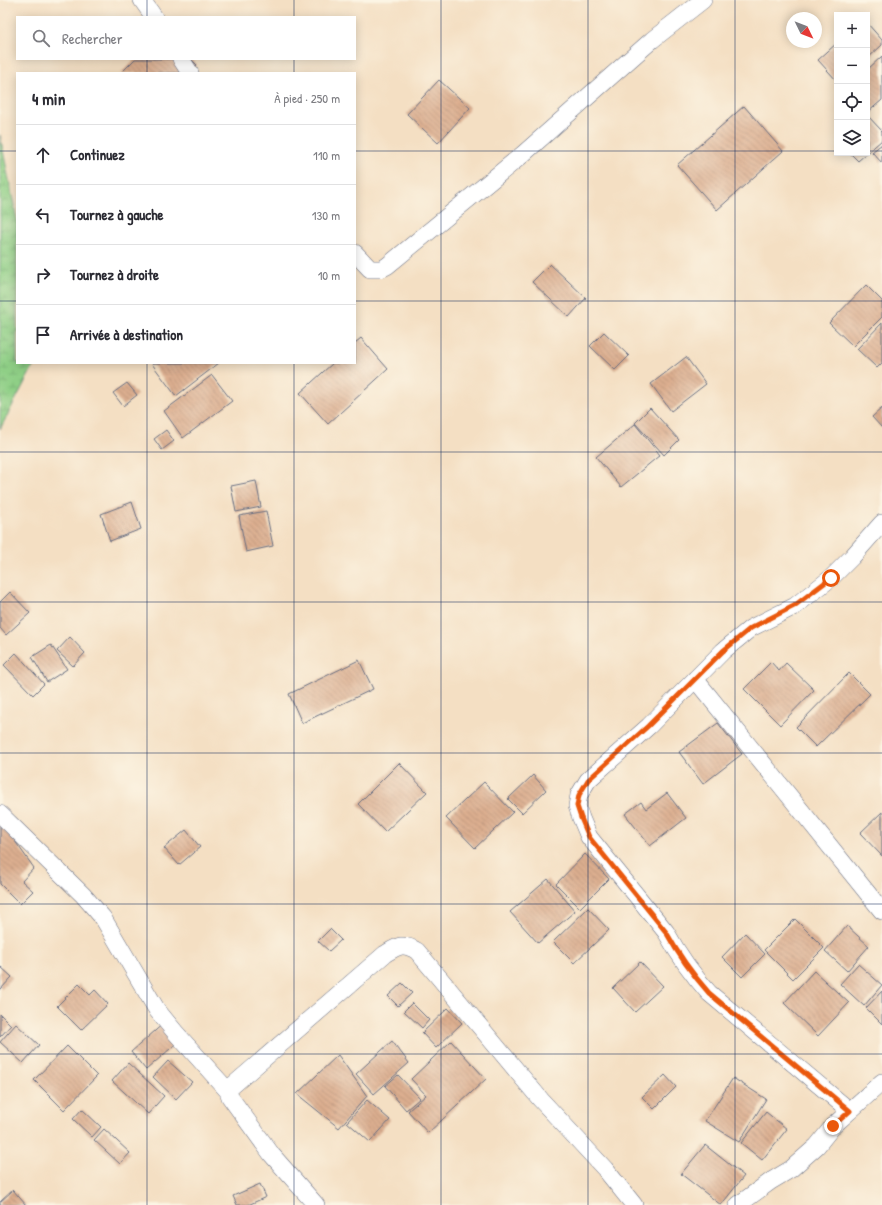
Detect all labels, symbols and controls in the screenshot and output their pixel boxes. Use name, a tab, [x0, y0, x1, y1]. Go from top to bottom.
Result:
north arrow	[786, 12, 822, 48]
map controls	[834, 12, 870, 156]
button: +	[834, 12, 870, 48]
search box	[16, 16, 356, 60]
icon: search	[30, 27, 52, 49]
text: Rechercher	[62, 28, 123, 49]
button: −	[834, 48, 870, 84]
button: locate	[834, 84, 870, 120]
text: 4 min	[32, 87, 65, 110]
text: À pied · 250 m	[274, 89, 340, 107]
button: layers	[834, 120, 870, 156]
icon: ahead	[32, 144, 54, 166]
text: Continuez	[70, 144, 125, 165]
text: 110 m	[313, 146, 340, 164]
icon: left	[32, 204, 54, 226]
text: Tournez à gauche	[70, 204, 163, 225]
text: 130 m	[312, 206, 340, 224]
icon: right	[32, 264, 54, 286]
text: Tournez à droite	[70, 264, 159, 285]
text: 10 m	[318, 266, 340, 284]
icon: arrive	[32, 324, 54, 346]
text: Arrivée à destination	[70, 324, 183, 345]
route start	[822, 569, 840, 587]
route end	[824, 1117, 842, 1135]

